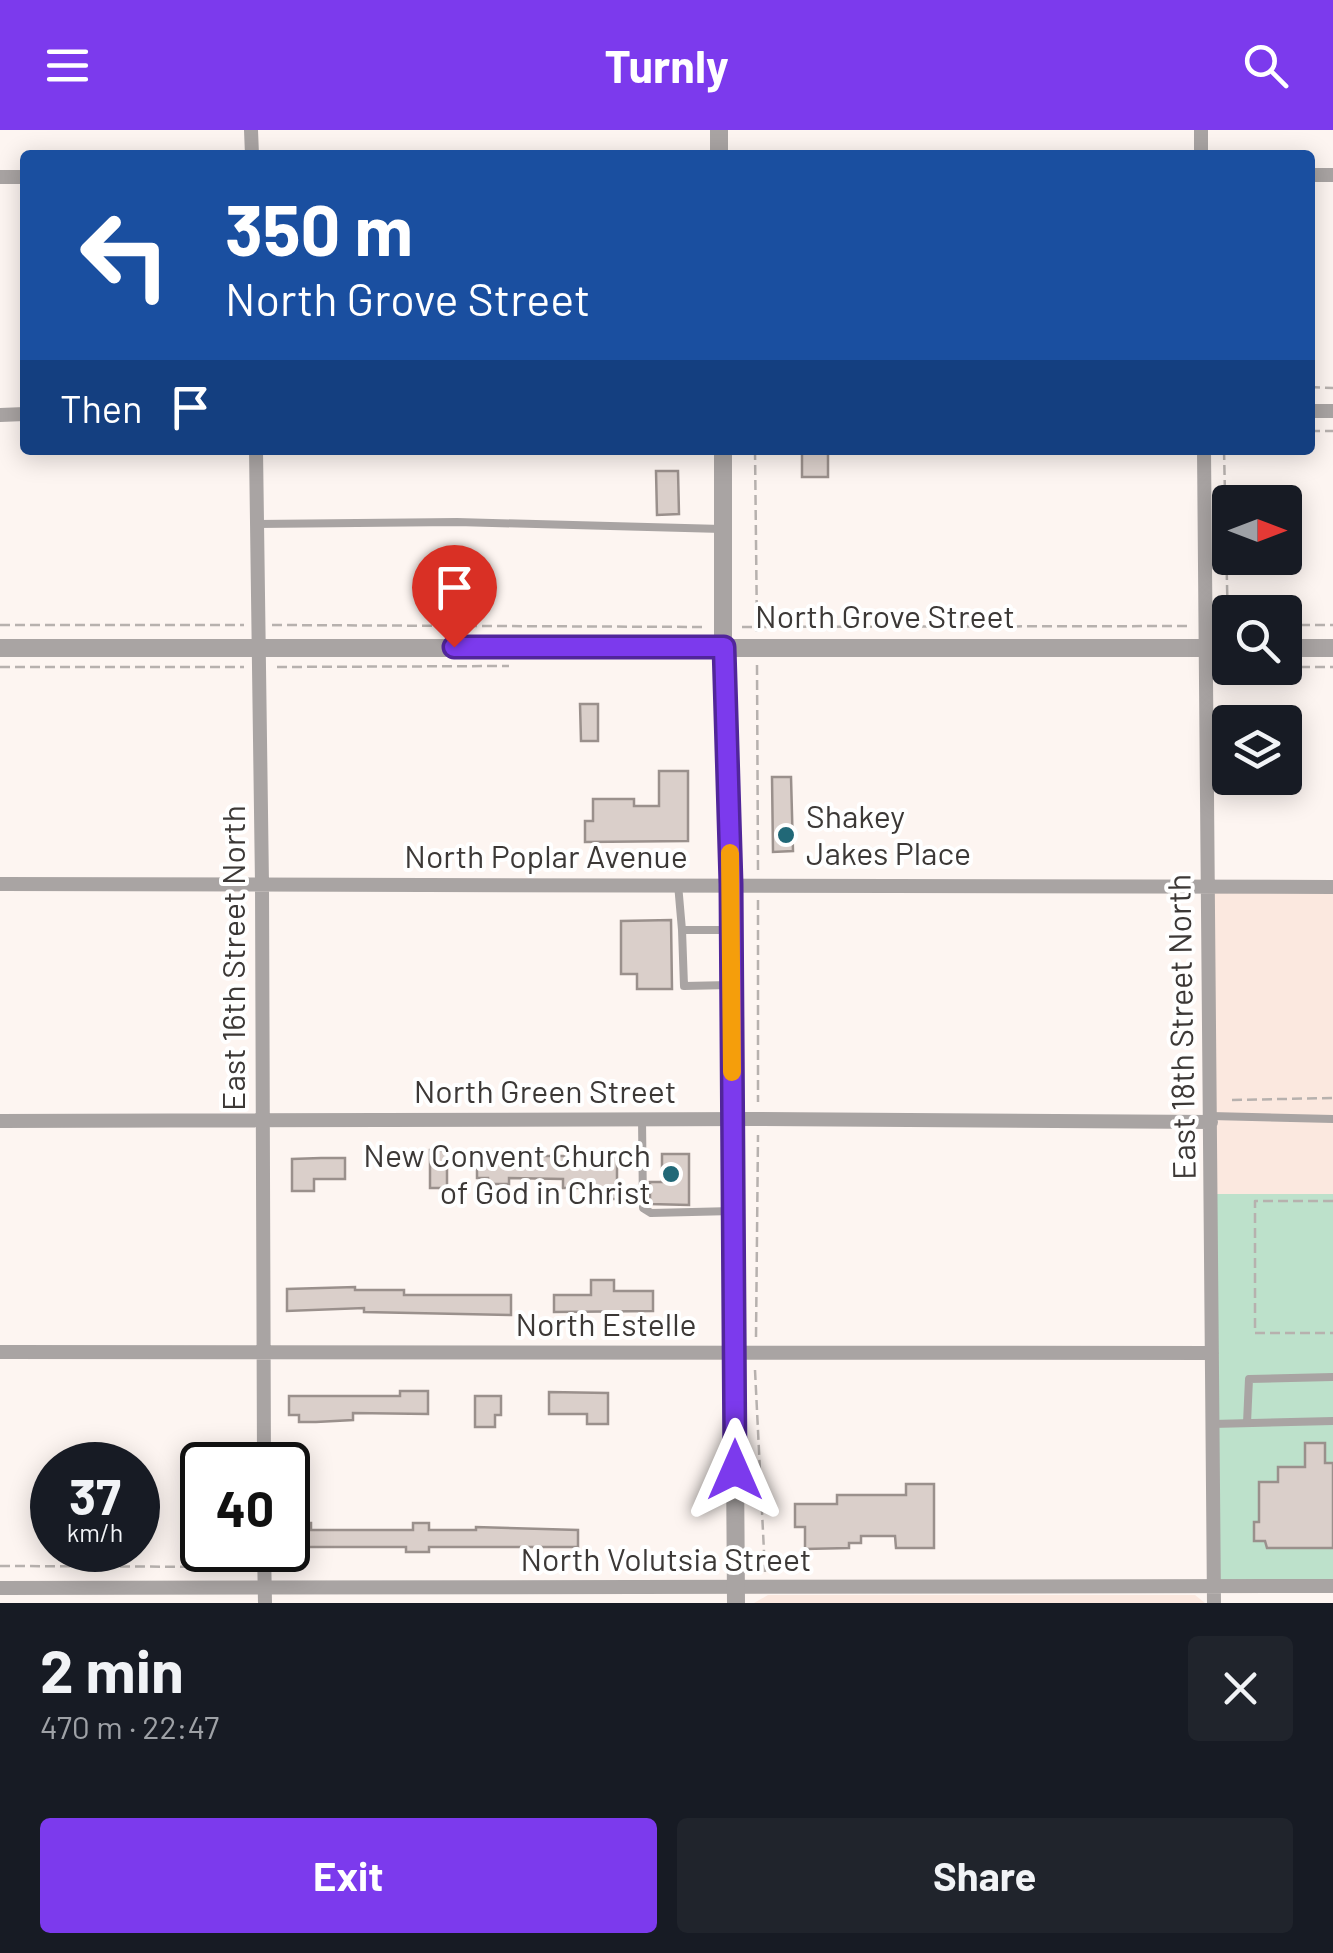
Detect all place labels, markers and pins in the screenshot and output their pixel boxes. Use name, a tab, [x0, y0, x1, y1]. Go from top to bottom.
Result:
pin	[412, 545, 497, 648]
place label: Shakey Jakes Place	[806, 796, 971, 871]
marker: Shakey Jakes Place	[775, 824, 797, 846]
place label: New Convent Church of God in Christ	[363, 1135, 651, 1210]
marker: New Convent Church of God in Christ	[660, 1163, 682, 1185]

